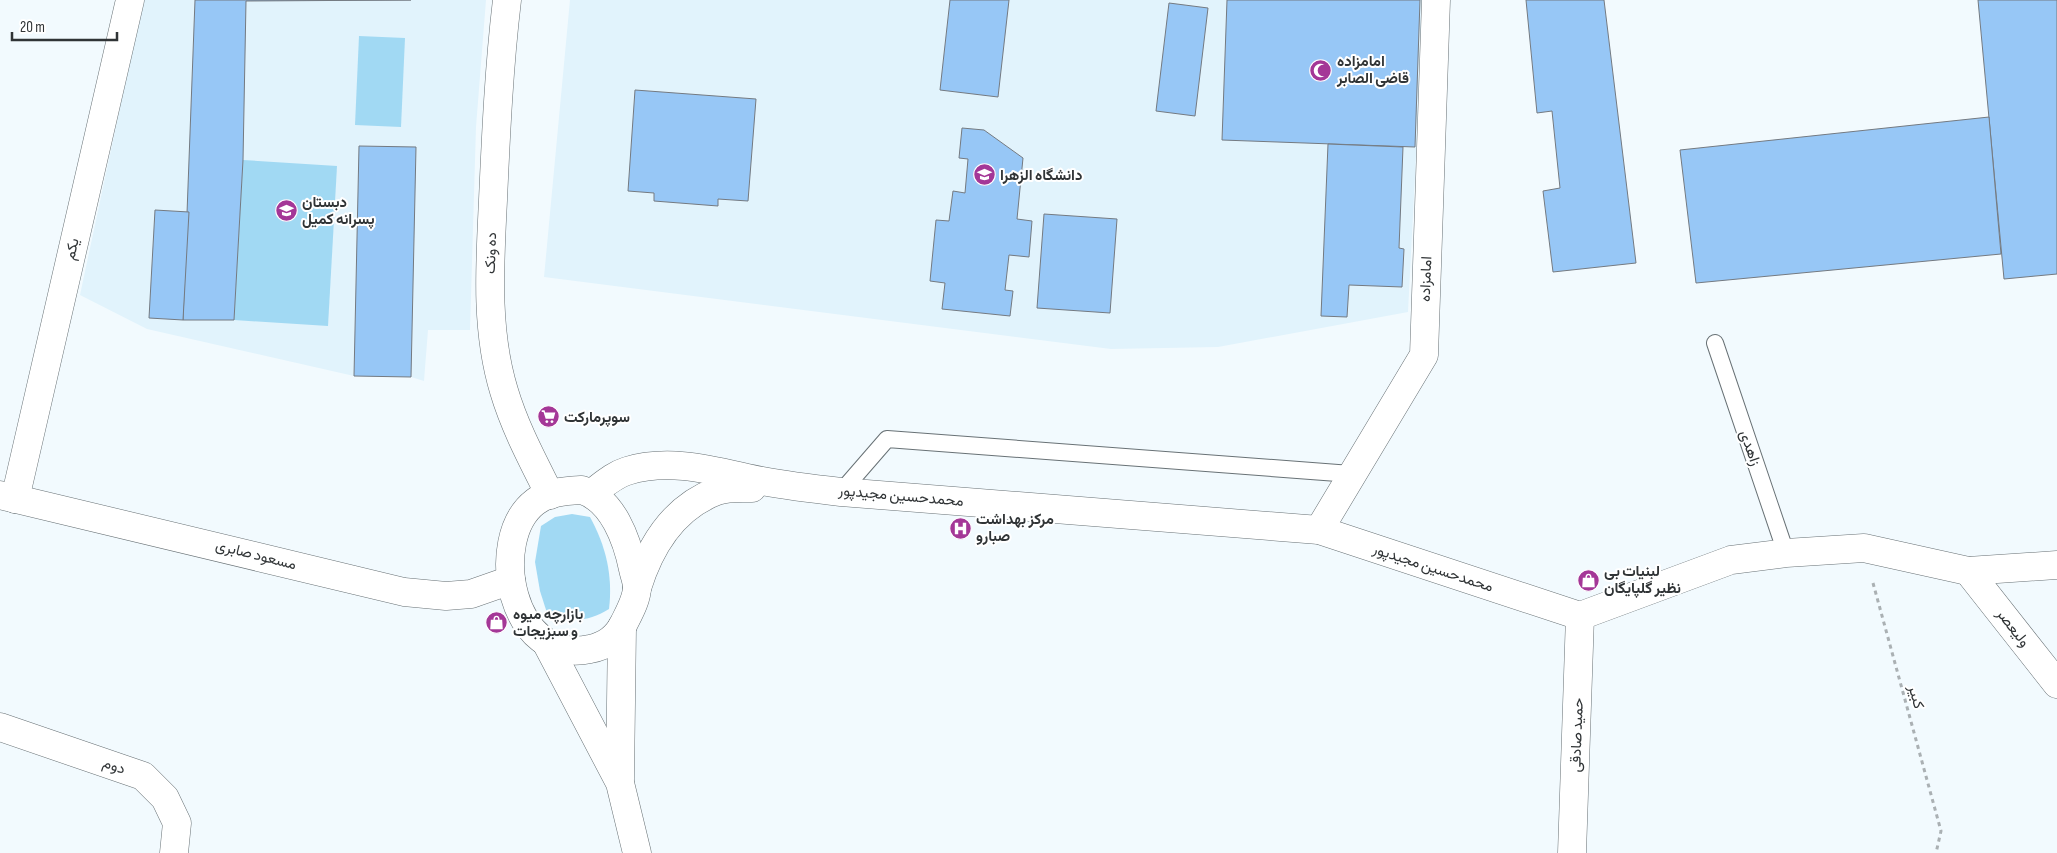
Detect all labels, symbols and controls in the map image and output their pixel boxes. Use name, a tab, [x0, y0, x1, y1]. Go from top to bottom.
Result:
scale bar	[12, 10, 118, 42]
text: 20 m	[20, 18, 45, 37]
place label: امامزاده قاضی الصابر	[1336, 52, 1409, 88]
mosque icon: امامزاده قاضی الصابر	[1309, 58, 1333, 82]
school or university icon: دانشگاه الزهرا	[972, 163, 996, 187]
place label: دانشگاه الزهرا	[1000, 166, 1082, 185]
place label: دبستان پسرانه كميل	[302, 193, 375, 229]
school or university icon: دبستان پسرانه كميل	[274, 199, 298, 223]
street label: ده ونک	[481, 232, 501, 274]
street label: یکم	[60, 236, 84, 262]
street label: امامزاده	[1416, 256, 1436, 302]
supermarket icon: سوپرمارکت	[536, 405, 560, 429]
place label: سوپرمارکت	[564, 408, 630, 427]
street label: زاهدی	[1735, 428, 1765, 468]
street label: محمدحسین مجیدپور	[837, 481, 964, 511]
place label: مرکز بهداشت صبارو	[976, 510, 1054, 546]
hospital icon: مرکز بهداشت صبارو	[948, 516, 972, 540]
street label: مسعود صابری	[214, 536, 298, 574]
street label: محمدحسین مجیدپور	[1369, 539, 1496, 596]
place label: لبنیات بی نظیر گلپایگان	[1604, 562, 1681, 598]
shop icon: لبنیات بی نظیر گلپایگان	[1576, 568, 1600, 592]
street label: ولیعصر	[1991, 604, 2034, 651]
place label: بازارچه میوه و سبزیجات	[513, 605, 583, 641]
shop icon: بازارچه میوه و سبزیجات	[485, 611, 509, 635]
street label: کبیر	[1904, 682, 1928, 711]
street label: حمید صادقی	[1566, 697, 1588, 773]
street label: دوم	[100, 753, 128, 779]

